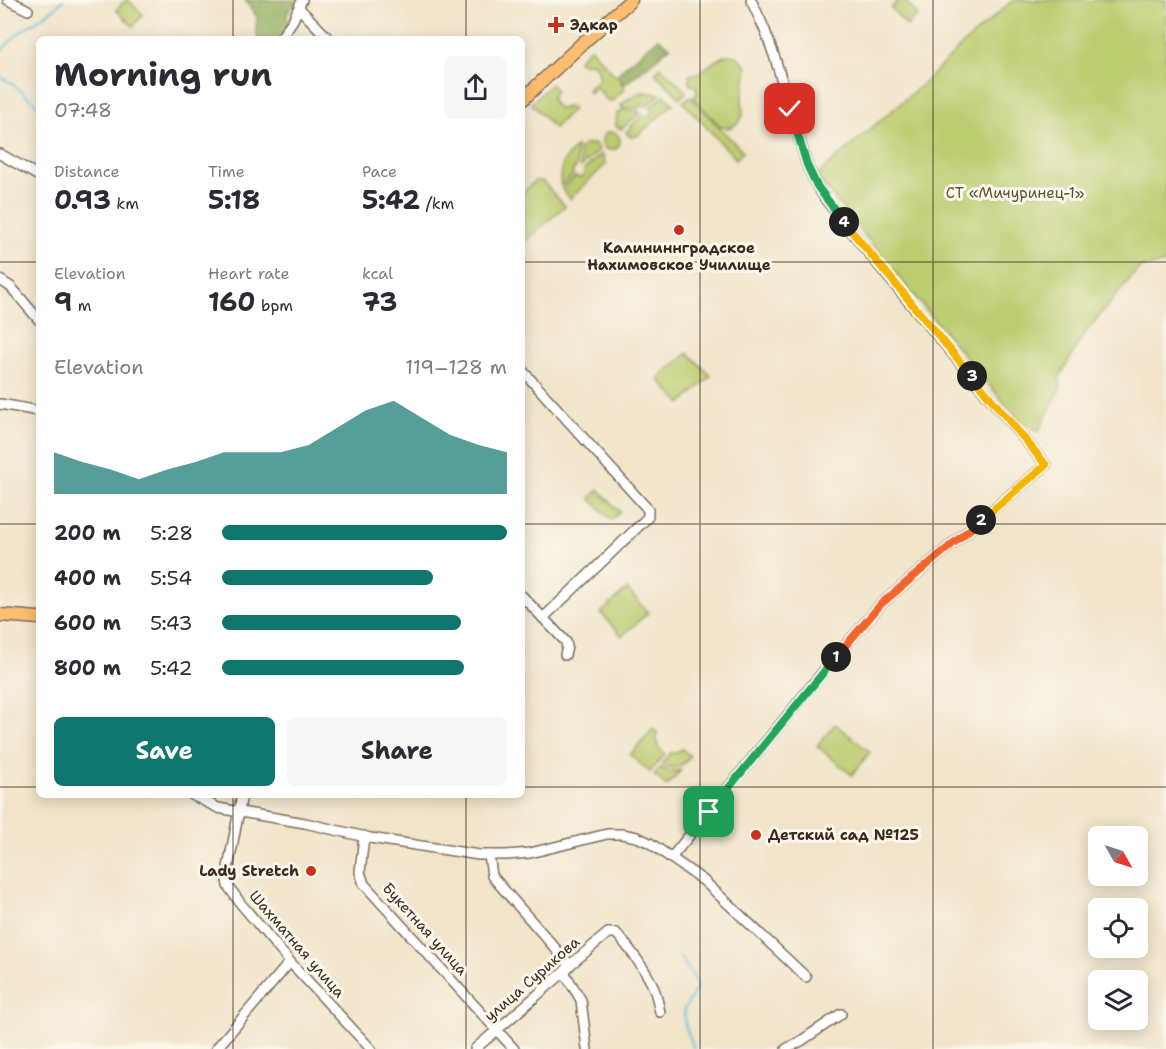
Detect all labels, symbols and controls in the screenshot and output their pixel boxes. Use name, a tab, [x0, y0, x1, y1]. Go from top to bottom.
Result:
place label: Эдкар	[570, 15, 618, 35]
marker: Эдкар	[547, 16, 565, 34]
text: Morning run	[54, 52, 272, 97]
button: share	[444, 56, 507, 119]
pin	[764, 83, 815, 134]
icon: check	[773, 92, 806, 125]
text: 07:48	[54, 97, 112, 123]
text: Distance	[54, 161, 120, 182]
text: Time	[208, 161, 245, 182]
text: Pace	[362, 161, 397, 182]
text: 0.93	[54, 182, 111, 217]
text: 5:18	[208, 182, 260, 217]
text: 5:42	[362, 182, 420, 217]
park label: СТ «Мичуринец-1»	[946, 183, 1084, 203]
text: km	[111, 193, 139, 214]
text: /km	[420, 193, 454, 214]
pin: 4	[829, 207, 859, 237]
text: 4	[838, 211, 850, 232]
marker: Калининнградское Нахимовское Училище	[672, 223, 686, 237]
place label: Калининнградское Нахимовское Училище	[587, 238, 771, 275]
text: Elevation	[54, 263, 126, 284]
text: Heart rate	[208, 263, 290, 284]
text: kcal	[362, 263, 393, 284]
text: 9	[54, 284, 72, 319]
text: 160	[208, 284, 255, 319]
text: 73	[362, 284, 397, 319]
text: m	[72, 295, 91, 316]
text: bpm	[255, 295, 293, 316]
text: Elevation	[54, 354, 144, 380]
text: 119–128 m	[405, 354, 507, 380]
pin: 3	[957, 361, 987, 391]
text: 3	[966, 365, 978, 386]
pin: 2	[966, 505, 996, 535]
text: 2	[975, 509, 987, 530]
text: 200 m	[54, 520, 121, 546]
text: 5:28	[150, 520, 193, 546]
text: 400 m	[54, 565, 121, 591]
text: 5:54	[150, 565, 192, 591]
text: 600 m	[54, 610, 121, 636]
text: 5:43	[150, 610, 192, 636]
pin: 1	[821, 642, 851, 672]
text: 1	[832, 646, 840, 667]
text: 800 m	[54, 655, 121, 681]
text: 5:42	[150, 655, 192, 681]
button: Save	[54, 717, 275, 786]
button: Share	[287, 717, 507, 786]
pin	[683, 786, 734, 837]
icon: arrive	[692, 795, 725, 828]
place label: Детский сад №125	[768, 825, 919, 845]
north arrow	[1088, 826, 1148, 886]
map controls	[1088, 826, 1148, 1030]
marker: Детский сад №125	[749, 828, 763, 842]
place label: Lady Stretch	[199, 861, 299, 881]
marker: Lady Stretch	[304, 864, 318, 878]
street label: Букетная улица	[378, 878, 472, 980]
street label: Шахматная улица	[245, 886, 350, 1002]
button: locate	[1088, 898, 1148, 958]
street label: улица Сурикова	[480, 932, 584, 1026]
button: layers	[1088, 970, 1148, 1030]

